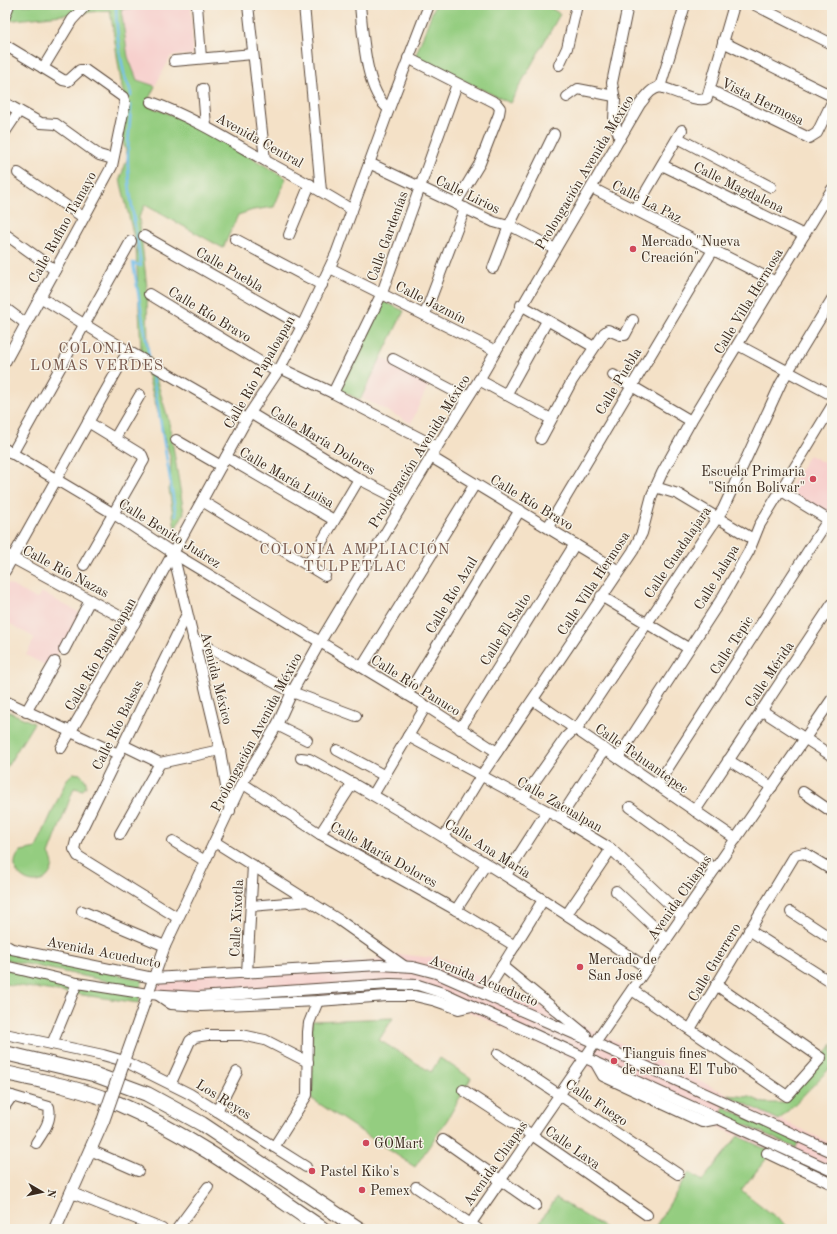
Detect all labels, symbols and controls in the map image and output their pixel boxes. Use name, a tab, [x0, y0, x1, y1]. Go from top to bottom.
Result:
street label: Vista Hermosa	[719, 76, 806, 128]
street label: Prolongación Avenida México	[533, 93, 637, 252]
street label: Avenida Central	[214, 111, 306, 171]
street label: Calle Magdalena	[691, 160, 786, 216]
street label: Calle Rufino Tamayo	[26, 169, 99, 286]
street label: Calle Lirios	[433, 173, 502, 217]
street label: Calle La Paz	[609, 178, 684, 225]
street label: Calle Gardenías	[365, 189, 411, 283]
place label: Mercado "Nueva Creación"	[641, 235, 740, 265]
marker: Mercado "Nueva Creación"	[628, 244, 638, 254]
street label: Calle Puebla	[193, 245, 266, 295]
street label: Calle Villa Hermosa	[712, 246, 786, 357]
street label: Calle Jazmín	[393, 279, 469, 327]
street label: Calle Río Bravo	[165, 285, 254, 345]
street label: Calle Río Papaloapan	[222, 313, 298, 432]
district label: COLONIA LOMAS VERDES	[30, 342, 164, 374]
street label: Calle Puebla	[593, 345, 644, 417]
street label: Prolongación Avenida México	[367, 372, 473, 531]
street label: Calle María Dolores	[267, 404, 378, 478]
street label: Calle María Luisa	[237, 445, 336, 511]
place label: Escuela Primaria "Simón Bolivar"	[701, 465, 805, 495]
street label: Calle Río Bravo	[487, 473, 576, 533]
marker: Escuela Primaria "Simón Bolivar"	[808, 474, 818, 484]
street label: Calle Benito Juárez	[116, 497, 223, 571]
street label: Calle Guadalajara	[642, 504, 714, 601]
street label: Calle Villa Hermosa	[555, 529, 633, 638]
district label: COLONIA AMPLIACIÓN TULPETLAC	[259, 539, 451, 575]
street label: Calle Jalapa	[692, 542, 742, 613]
street label: Calle Río Nazas	[20, 543, 111, 601]
street label: Calle Río Azul	[423, 554, 480, 636]
street label: Calle El Salto	[478, 591, 534, 668]
street label: Calle Río Papaloapan	[63, 595, 139, 714]
street label: Calle Tepic	[708, 614, 756, 677]
street label: Avenida México	[198, 631, 234, 726]
street label: Calle Mérida	[743, 639, 797, 710]
street label: Prolongación Avenida México	[209, 651, 305, 814]
street label: Calle Río Panuco	[368, 653, 463, 719]
street label: Calle Río Balsas	[90, 678, 146, 773]
street label: Calle Tehuantepec	[592, 721, 691, 796]
street label: Calle Zacualpan	[514, 775, 605, 835]
street label: Calle Ana María	[442, 817, 533, 881]
street label: Calle María Dolores	[328, 820, 439, 890]
street label: Avenida Chiapas	[645, 852, 714, 943]
street label: Calle Xixotla	[228, 879, 246, 957]
street label: Calle Guerrero	[686, 921, 744, 1004]
street label: Avenida Acueducto	[46, 935, 162, 971]
street label: Avenida Acueducto	[427, 953, 540, 1009]
place label: Mercado de San José	[588, 953, 657, 983]
marker: Mercado de San José	[575, 962, 585, 972]
place label: Tianguis fines de semana El Tubo	[622, 1047, 738, 1077]
marker: Tianguis fines de semana El Tubo	[609, 1056, 619, 1066]
street label: Los Reyes	[193, 1077, 253, 1122]
street label: Calle Fuego	[563, 1077, 630, 1129]
street label: Avenida Chiapas	[461, 1118, 530, 1209]
street label: Calle Lava	[542, 1124, 603, 1172]
place label: GOMart	[374, 1137, 423, 1151]
marker: GOMart	[361, 1138, 371, 1148]
place label: Pastel Kiko's	[320, 1165, 399, 1179]
marker: Pastel Kiko's	[307, 1166, 317, 1176]
north arrow	[22, 1172, 62, 1212]
place label: Pemex	[370, 1184, 410, 1198]
marker: Pemex	[357, 1185, 367, 1195]
text: N	[44, 1188, 56, 1199]

